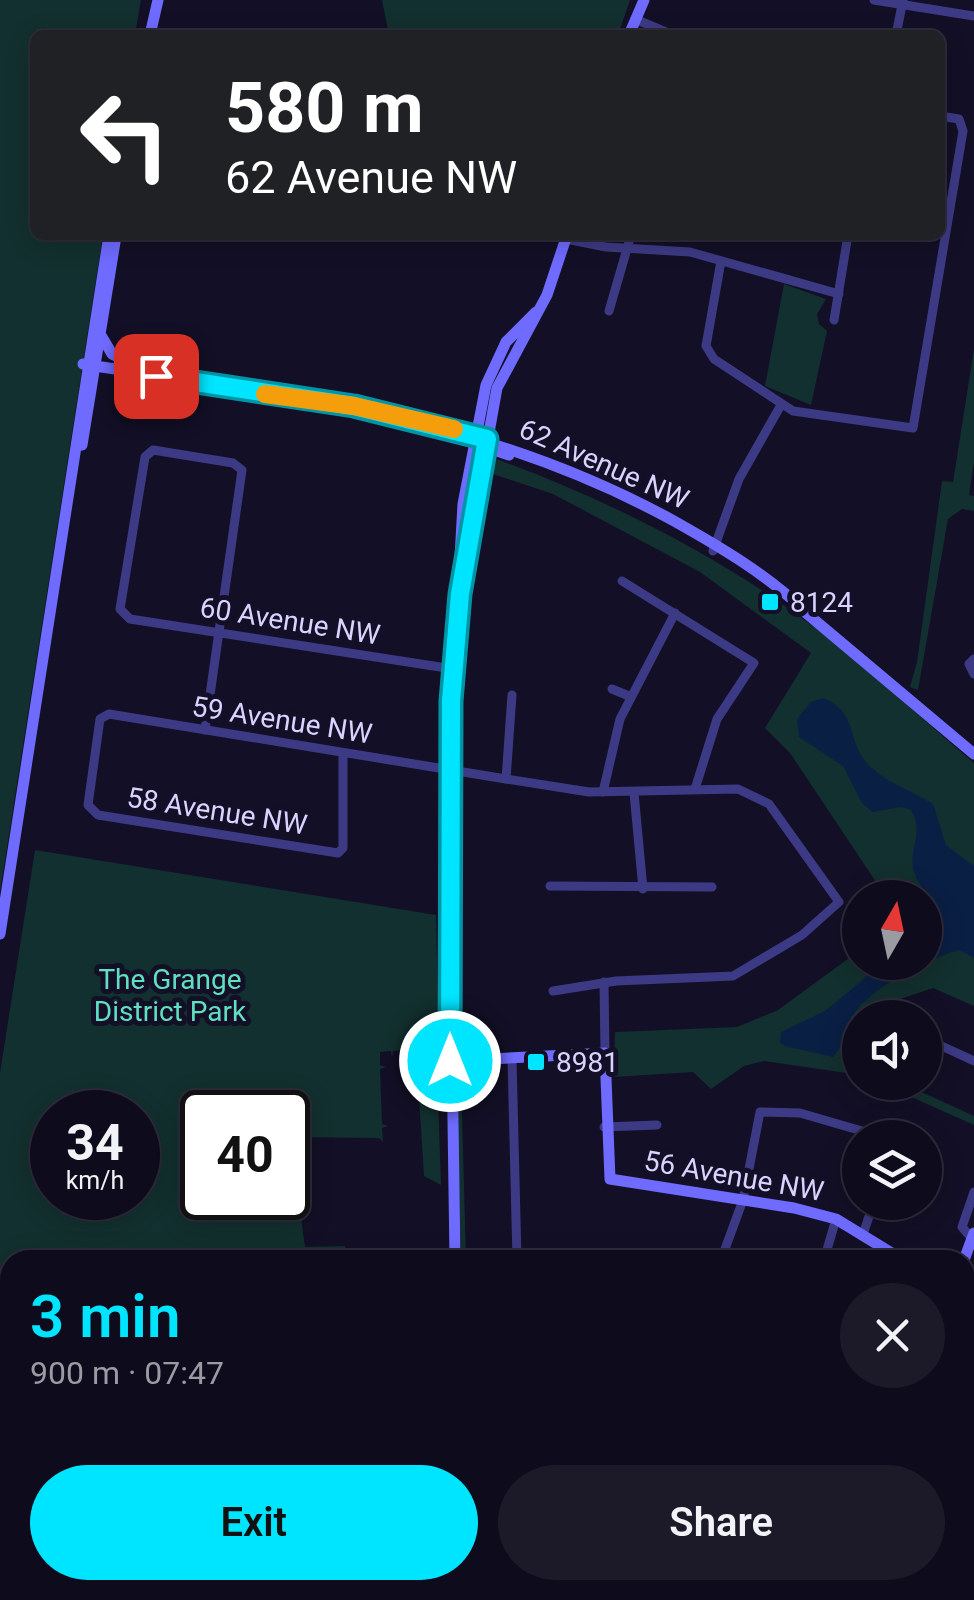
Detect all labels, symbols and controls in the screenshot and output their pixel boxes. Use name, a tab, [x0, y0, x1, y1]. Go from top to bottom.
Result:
text: 580 m	[225, 67, 424, 149]
icon: left	[60, 70, 190, 200]
text: 62 Avenue NW	[225, 151, 517, 204]
pin	[114, 334, 199, 419]
icon: arrive	[129, 349, 184, 404]
street label: 62 Avenue NW	[514, 412, 694, 516]
place label: 8124	[790, 586, 853, 619]
street label: 60 Avenue NW	[198, 590, 382, 652]
marker: 8124	[759, 591, 781, 613]
street label: 59 Avenue NW	[190, 689, 374, 751]
street label: 58 Avenue NW	[125, 780, 309, 842]
north arrow	[842, 880, 942, 980]
map controls	[842, 880, 942, 1220]
park label: The Grange District Park	[94, 963, 247, 1028]
button: sound	[842, 1000, 942, 1100]
position arrow	[398, 1009, 502, 1113]
place label: 8981	[556, 1046, 619, 1079]
marker: 8981	[525, 1051, 547, 1073]
speed limit sign: 40	[180, 1090, 310, 1220]
text: 34	[66, 1114, 124, 1172]
button: layers	[842, 1120, 942, 1220]
street label: 56 Avenue NW	[642, 1144, 827, 1208]
text: km/h	[66, 1166, 124, 1195]
text: 3 min	[30, 1281, 180, 1352]
button: close	[840, 1283, 945, 1388]
text: 900 m · 07:47	[30, 1354, 224, 1392]
button: Exit	[30, 1465, 478, 1580]
button: Share	[498, 1465, 945, 1580]

